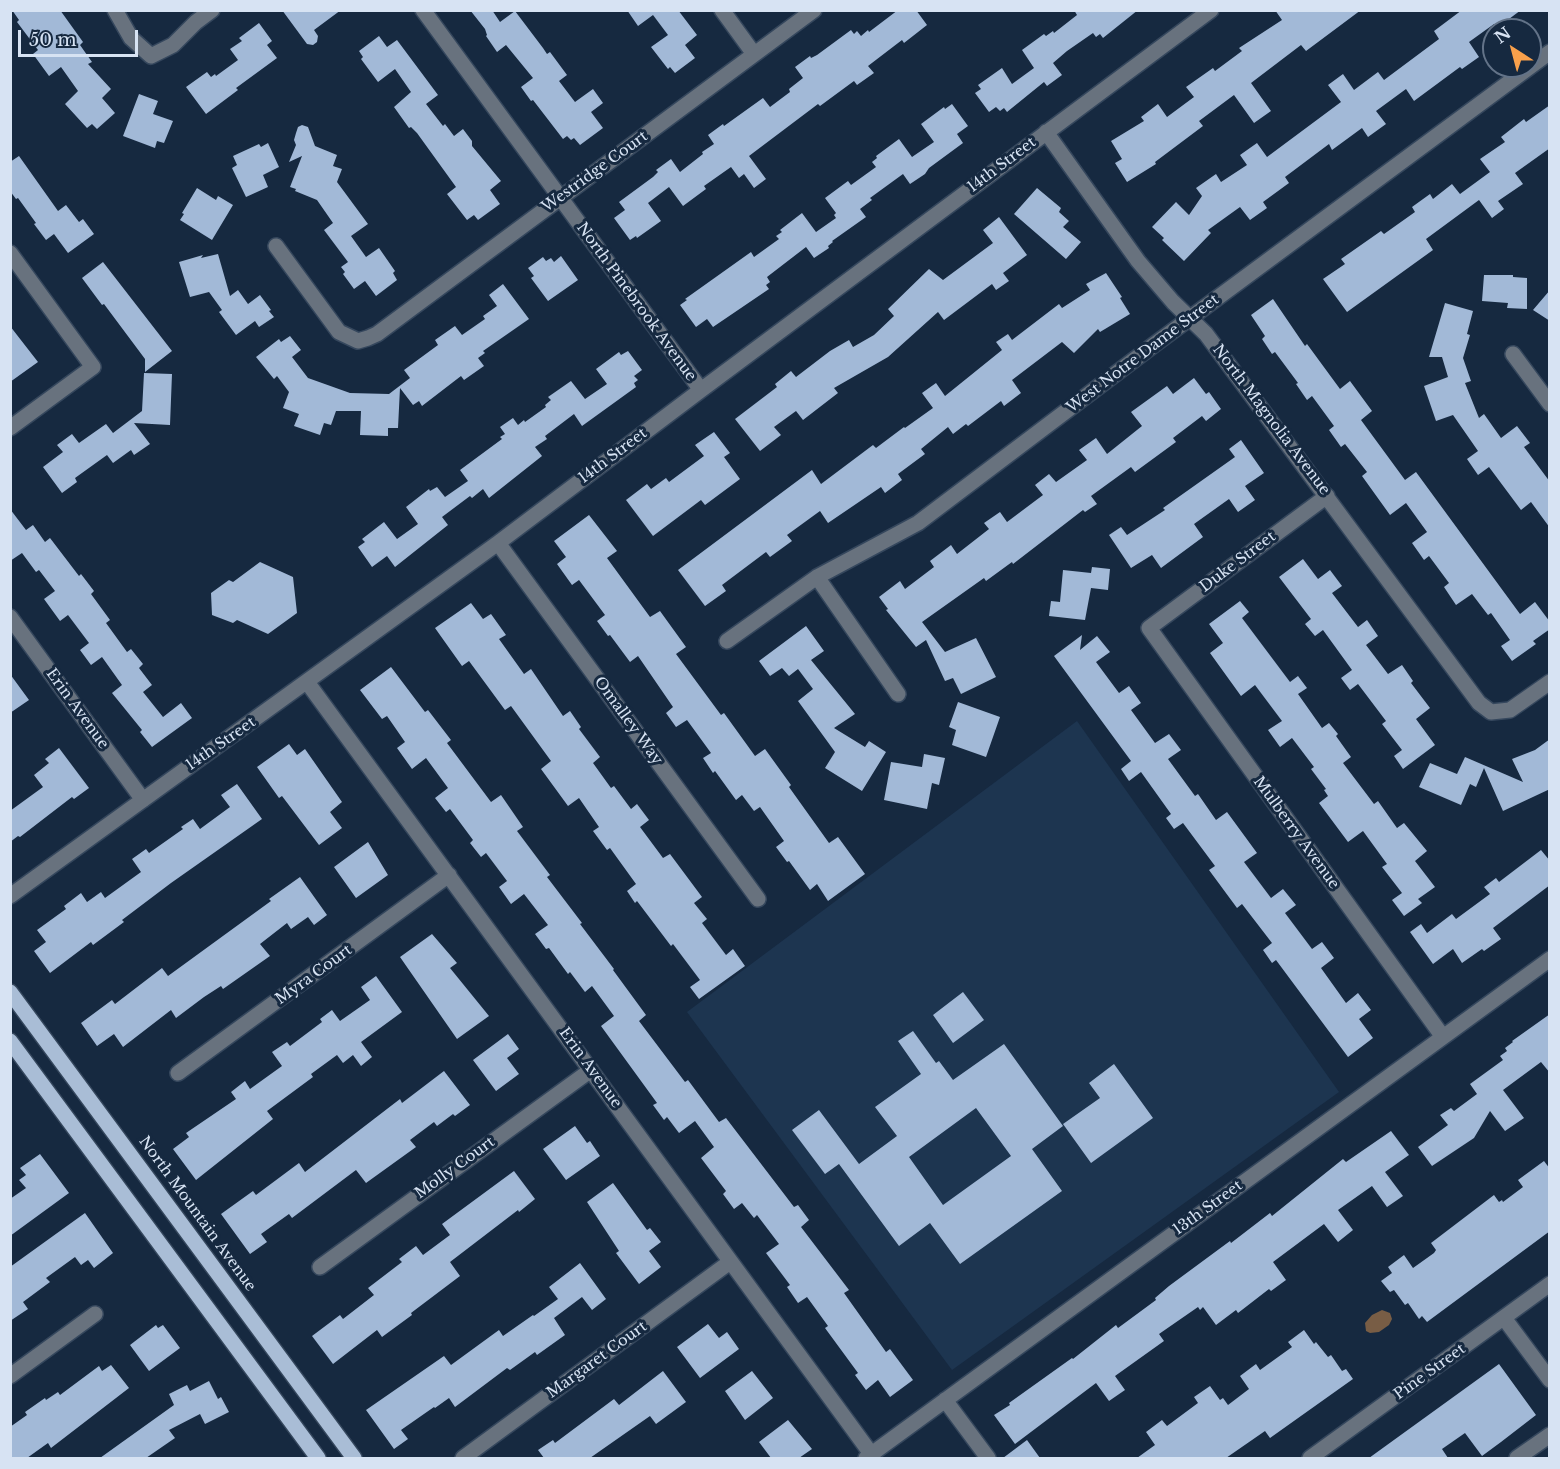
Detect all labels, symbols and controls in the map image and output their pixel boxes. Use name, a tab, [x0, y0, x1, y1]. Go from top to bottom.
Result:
scale bar	[21, 18, 141, 56]
north arrow	[1482, 18, 1542, 78]
text: N	[1491, 23, 1515, 48]
text: 50 m	[29, 29, 77, 51]
street label: Westridge Court	[539, 128, 651, 216]
street label: 14th Street	[964, 133, 1040, 197]
street label: North Pinebrook Avenue	[572, 219, 700, 385]
street label: West Notre Dame Street	[1063, 291, 1223, 417]
street label: North Magnolia Avenue	[1208, 341, 1334, 499]
street label: 14th Street	[575, 424, 651, 488]
street label: Duke Street	[1197, 528, 1279, 596]
street label: Erin Avenue	[42, 665, 112, 753]
street label: Omalley Way	[590, 673, 666, 769]
street label: 14th Street	[183, 713, 259, 775]
street label: Mulberry Avenue	[1249, 773, 1343, 893]
street label: Myra Court	[272, 941, 356, 1009]
street label: Erin Avenue	[555, 1024, 625, 1112]
street label: North Mountain Avenue	[135, 1133, 259, 1295]
street label: Molly Court	[412, 1133, 498, 1203]
street label: 13th Street	[1170, 1177, 1246, 1239]
street label: Margaret Court	[543, 1318, 651, 1402]
street label: Pine Street	[1391, 1340, 1469, 1404]

